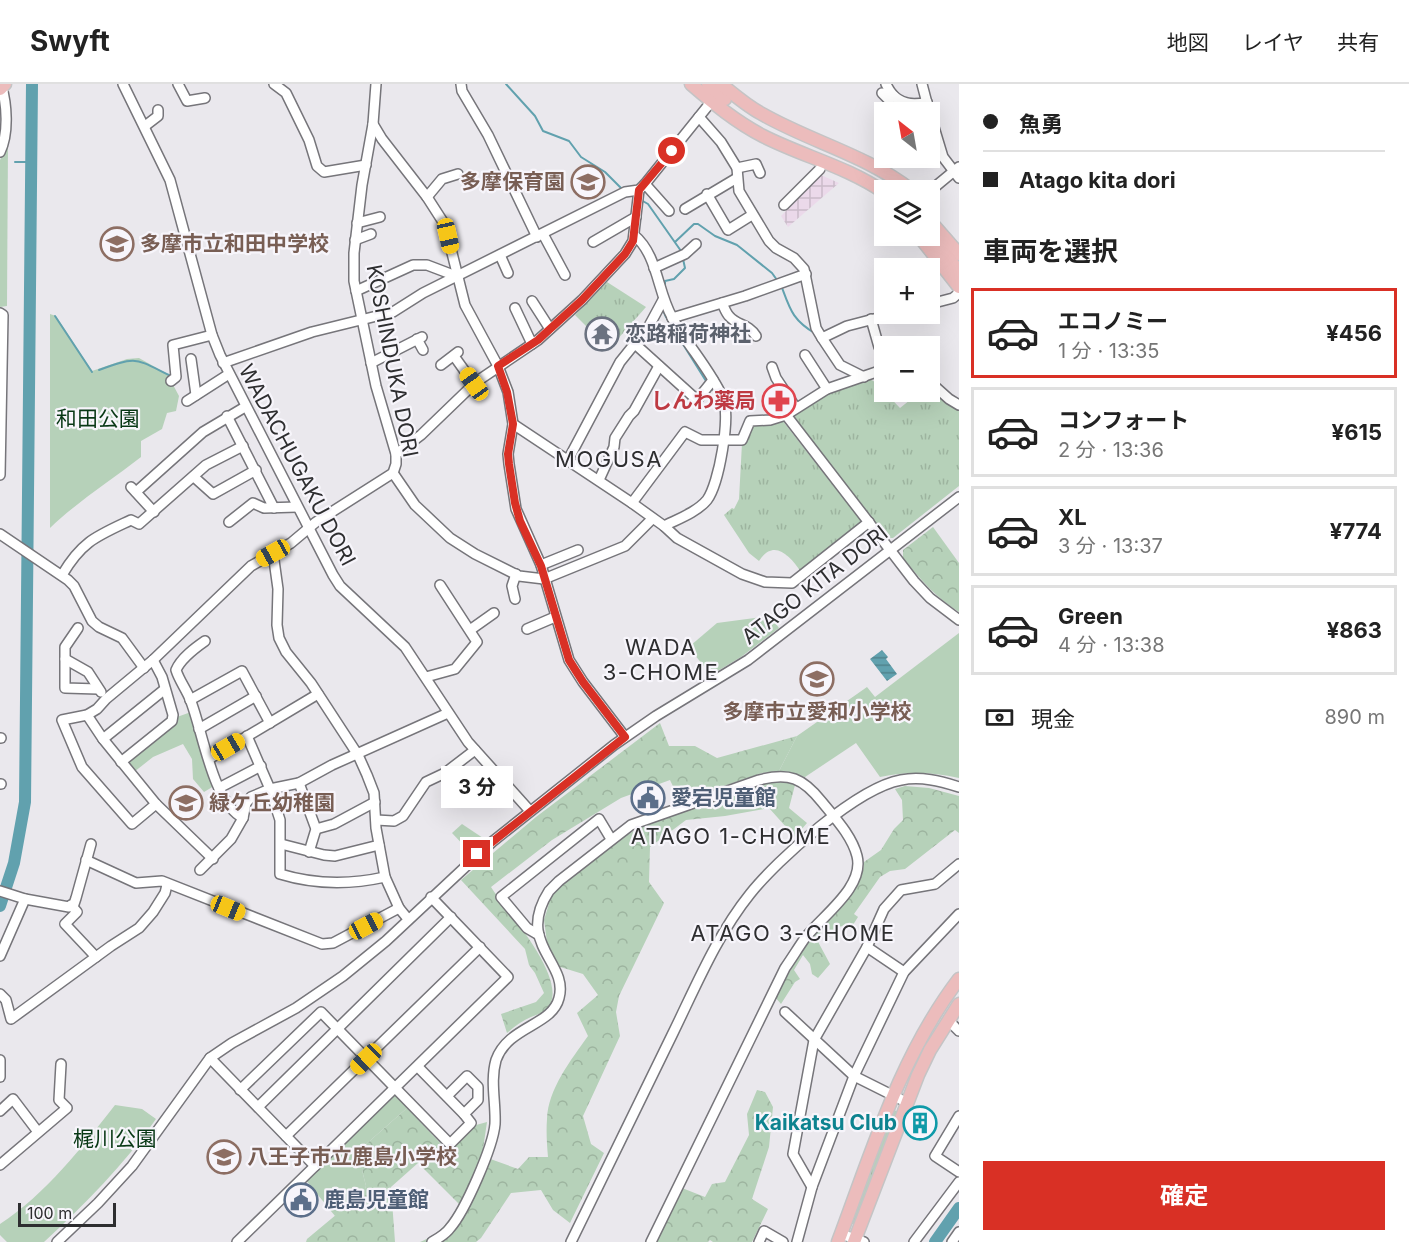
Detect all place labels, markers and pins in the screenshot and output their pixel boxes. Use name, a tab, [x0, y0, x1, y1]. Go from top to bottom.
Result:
school or university icon: 多摩保育園	[570, 164, 606, 200]
place label: 多摩保育園	[460, 169, 565, 194]
school or university icon: 多摩市立和田中学校	[99, 226, 135, 262]
place label: 多摩市立和田中学校	[140, 231, 329, 256]
temple icon: 恋路稲荷神社	[584, 316, 620, 352]
place label: 恋路稲荷神社	[625, 321, 751, 346]
pharmacy icon: しんわ薬局	[761, 383, 797, 419]
place label: しんわ薬局	[651, 388, 756, 413]
school or university icon: 多摩市立愛和小学校	[799, 661, 835, 697]
place label: 多摩市立愛和小学校	[723, 699, 912, 724]
public building icon: 愛宕児童館	[630, 780, 666, 816]
school or university icon: 緑ケ丘幼稚園	[168, 785, 204, 821]
place label: 愛宕児童館	[671, 785, 776, 810]
place label: 緑ケ丘幼稚園	[209, 790, 335, 815]
building icon: Kaikatsu Club	[902, 1105, 938, 1141]
place label: Kaikatsu Club	[755, 1110, 897, 1135]
school or university icon: 八王子市立鹿島小学校	[206, 1139, 242, 1175]
place label: 八王子市立鹿島小学校	[247, 1144, 457, 1169]
public building icon: 鹿島児童館	[283, 1182, 319, 1218]
place label: 鹿島児童館	[324, 1187, 429, 1212]

